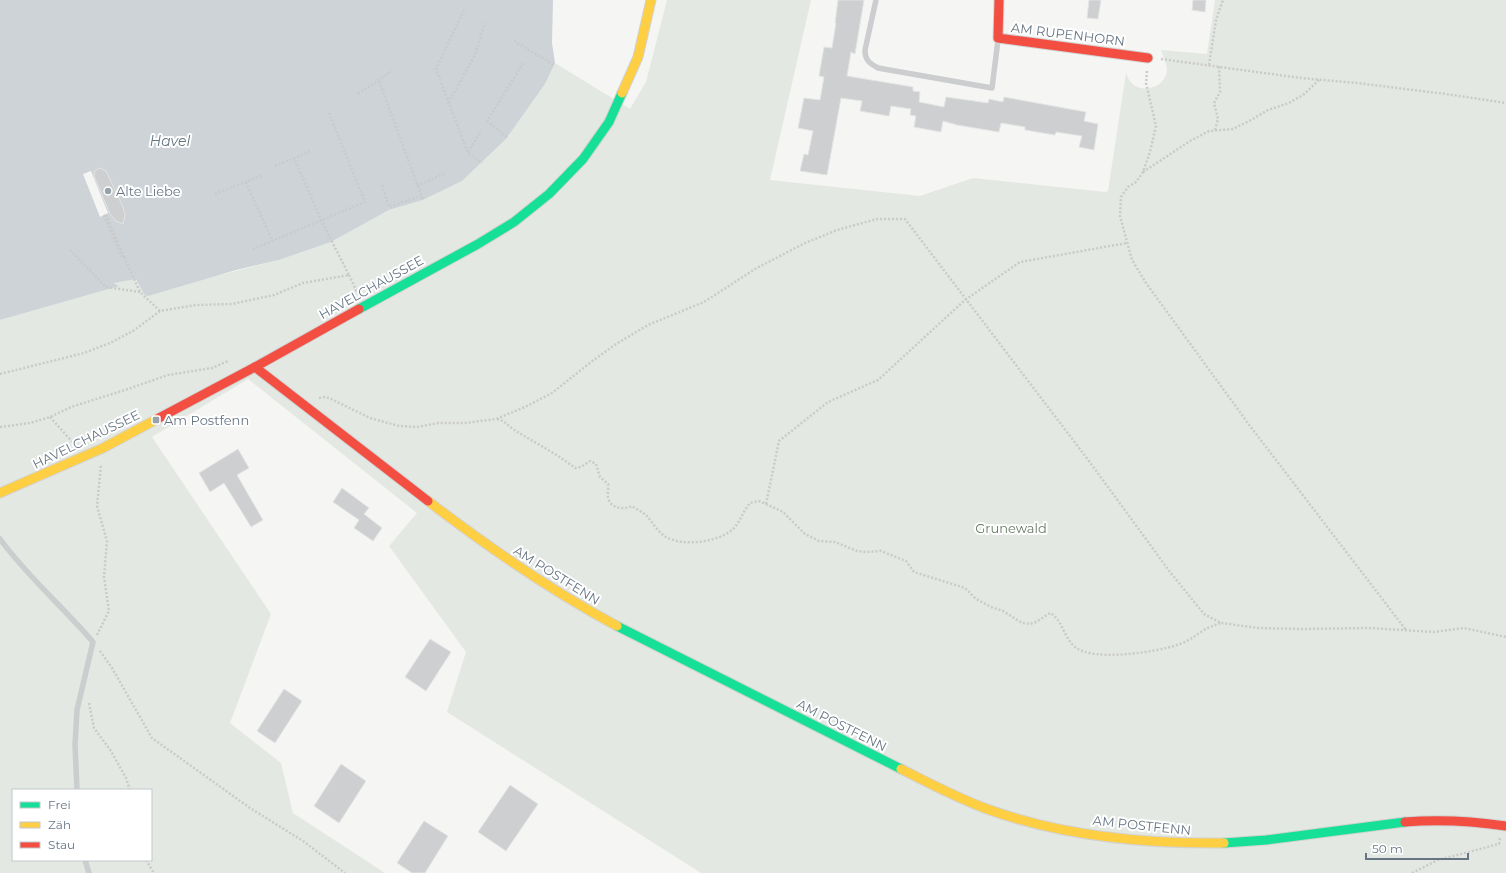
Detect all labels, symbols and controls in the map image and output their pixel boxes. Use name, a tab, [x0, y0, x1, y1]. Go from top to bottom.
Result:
street label: AM RUPENHORN	[1010, 19, 1126, 49]
water label: Havel	[150, 132, 190, 150]
place label: Alte Liebe	[116, 183, 181, 199]
marker: Alte Liebe	[103, 186, 113, 196]
street label: HAVELCHAUSSEE	[316, 252, 426, 322]
street label: HAVELCHAUSSEE	[30, 406, 142, 472]
place label: Am Postfenn	[164, 412, 249, 428]
marker: Am Postfenn	[151, 415, 161, 425]
park label: Grunewald	[975, 520, 1047, 536]
street label: AM POSTFENN	[511, 542, 603, 608]
street label: AM POSTFENN	[794, 695, 890, 755]
legend	[12, 789, 152, 861]
text: Frei	[48, 797, 71, 812]
street label: AM POSTFENN	[1092, 812, 1192, 838]
text: Zäh	[48, 817, 71, 832]
scale bar	[1366, 835, 1468, 861]
text: Stau	[48, 837, 75, 852]
text: 50 m	[1372, 841, 1403, 856]

